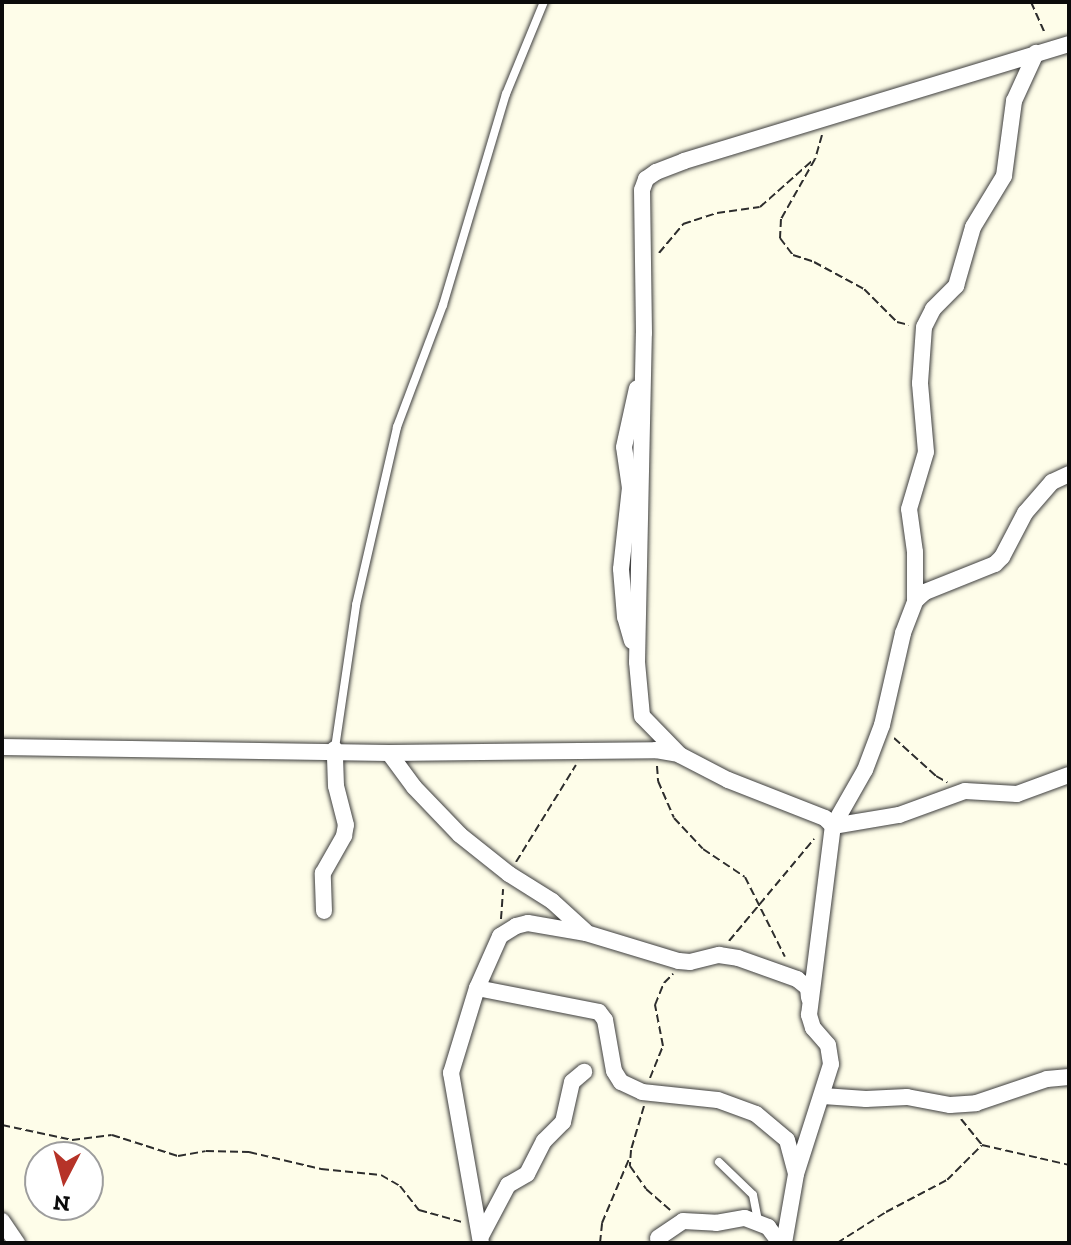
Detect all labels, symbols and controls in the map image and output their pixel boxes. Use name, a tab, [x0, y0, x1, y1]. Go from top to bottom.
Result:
north arrow	[24, 1141, 104, 1221]
text: N	[52, 1189, 71, 1218]

